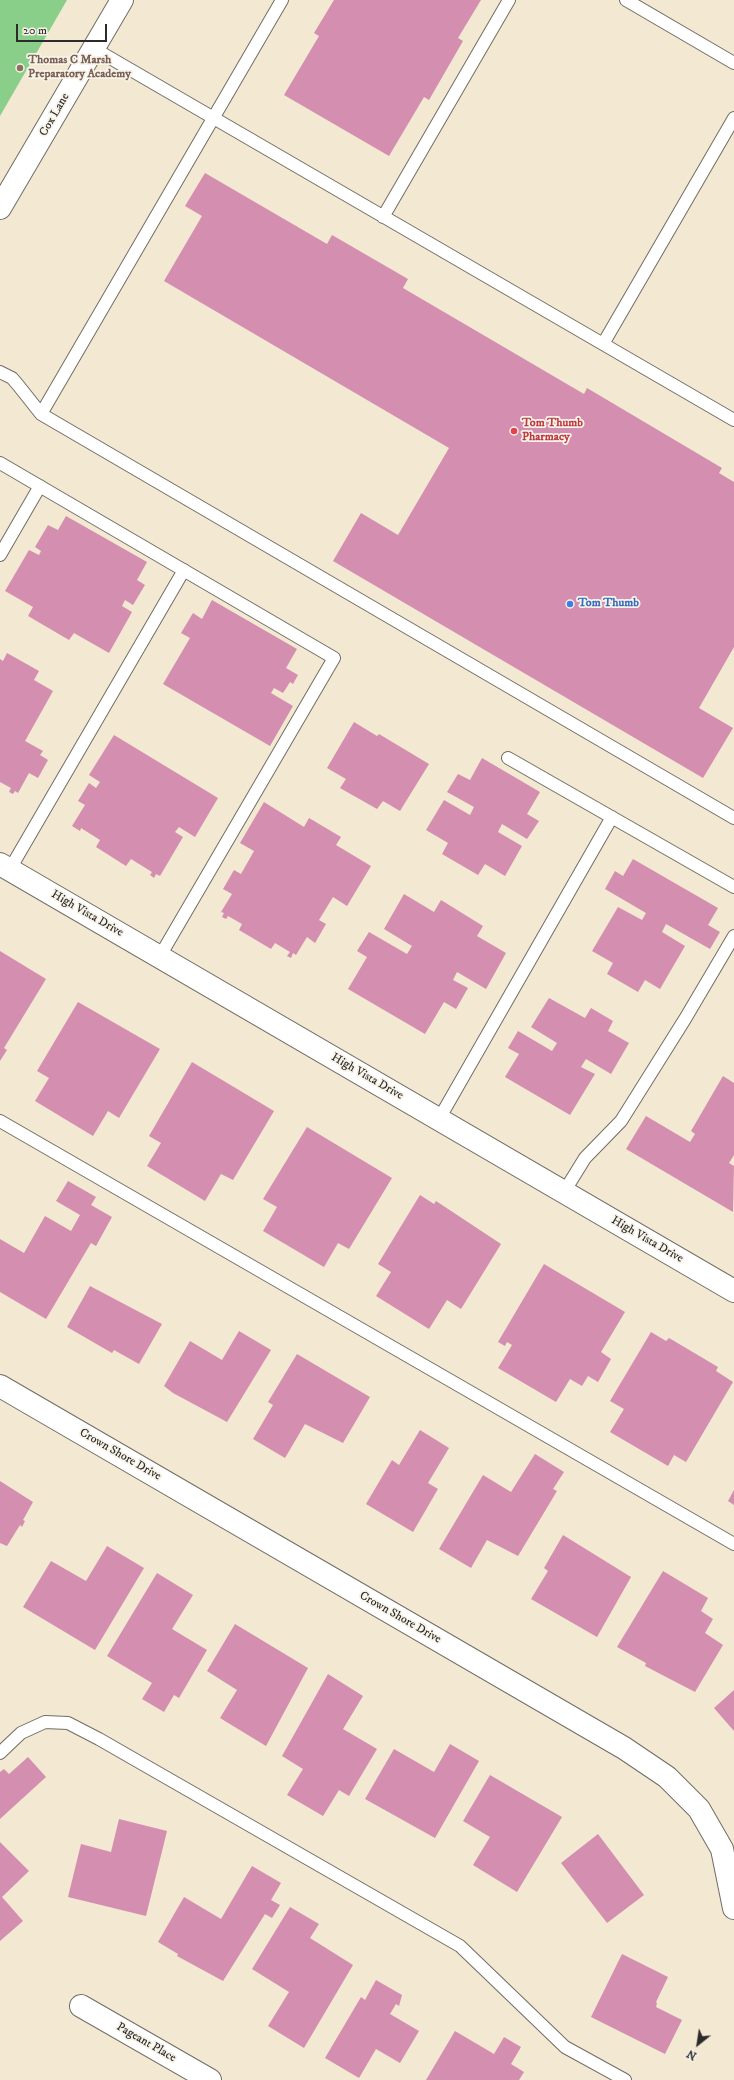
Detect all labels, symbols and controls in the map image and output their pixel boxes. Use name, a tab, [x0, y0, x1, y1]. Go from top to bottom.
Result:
scale bar	[18, 16, 109, 42]
text: 20 m	[23, 23, 47, 38]
place label: Thomas C Marsh Preparatory Academy	[28, 54, 131, 82]
marker: Thomas C Marsh Preparatory Academy	[15, 63, 25, 73]
street label: Cox Lane	[37, 91, 73, 139]
place label: Tom Thumb Pharmacy	[522, 417, 583, 445]
marker: Tom Thumb Pharmacy	[509, 426, 519, 436]
place label: Tom Thumb	[578, 597, 639, 611]
marker: Tom Thumb	[565, 599, 575, 609]
street label: High Vista Drive	[48, 888, 126, 940]
street label: High Vista Drive	[328, 1051, 406, 1103]
street label: High Vista Drive	[608, 1214, 686, 1266]
street label: Crown Shore Drive	[77, 1426, 163, 1484]
street label: Crown Shore Drive	[357, 1589, 443, 1647]
street label: Pageant Place	[114, 2020, 178, 2066]
north arrow	[678, 2024, 718, 2064]
text: N	[685, 2046, 699, 2063]

